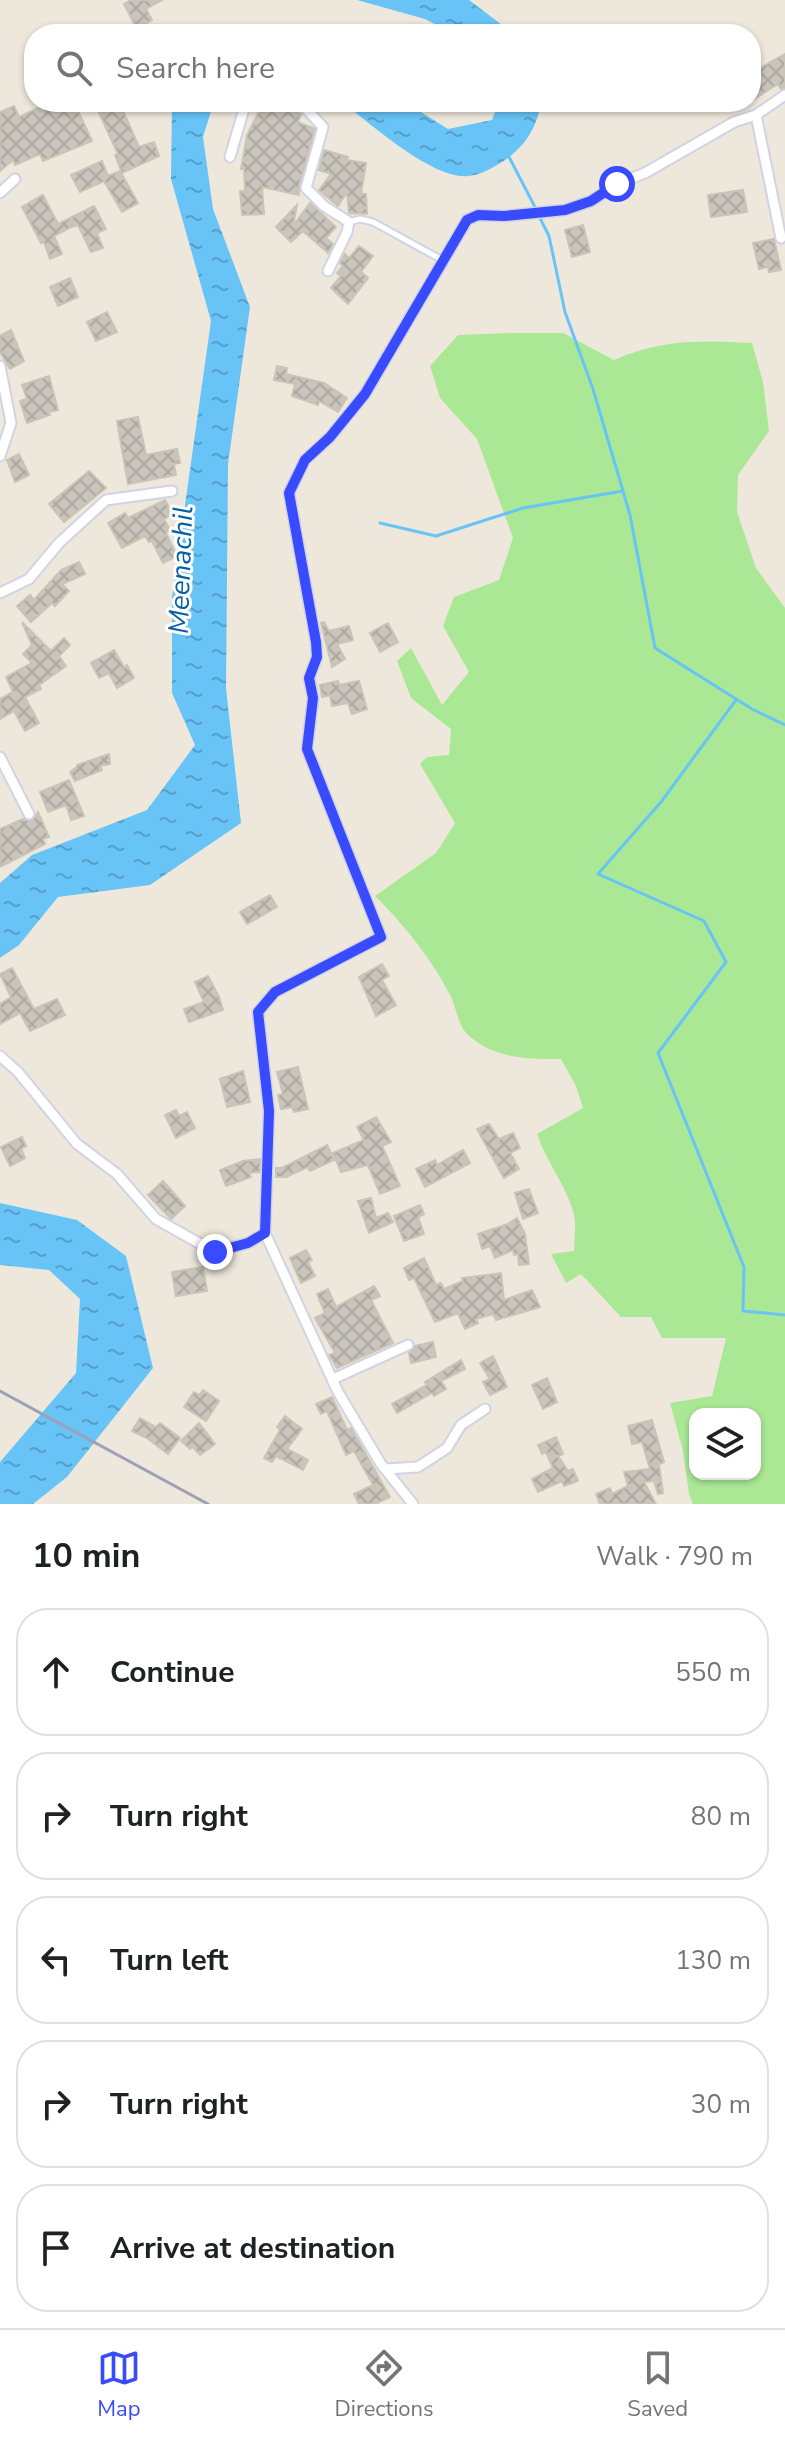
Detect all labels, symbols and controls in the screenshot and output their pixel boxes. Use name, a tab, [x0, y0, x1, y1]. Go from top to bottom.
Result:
search box	[24, 24, 761, 112]
icon: search	[52, 46, 96, 90]
text: Search here	[116, 48, 275, 89]
route start	[599, 166, 635, 202]
water label: Meenachil	[160, 505, 202, 635]
route end	[197, 1234, 233, 1270]
map controls	[689, 1408, 761, 1480]
button: layers	[689, 1408, 761, 1480]
text: 10 min	[32, 1533, 140, 1579]
text: Walk · 790 m	[596, 1539, 753, 1574]
icon: ahead	[34, 1650, 78, 1694]
text: Continue	[110, 1652, 235, 1693]
text: 550 m	[675, 1655, 751, 1690]
icon: right	[34, 1794, 78, 1838]
text: Turn right	[110, 1796, 248, 1837]
text: 80 m	[691, 1799, 751, 1834]
icon: left	[34, 1938, 78, 1982]
text: Turn left	[110, 1940, 228, 1981]
text: 130 m	[675, 1943, 751, 1978]
icon: right	[34, 2082, 78, 2126]
text: Turn right	[110, 2084, 248, 2125]
text: 30 m	[691, 2087, 751, 2122]
icon: arrive	[34, 2226, 78, 2270]
text: Arrive at destination	[110, 2228, 395, 2269]
tab: Map	[97, 2346, 141, 2424]
tab: Directions	[335, 2346, 434, 2424]
tab: Saved	[627, 2346, 688, 2424]

